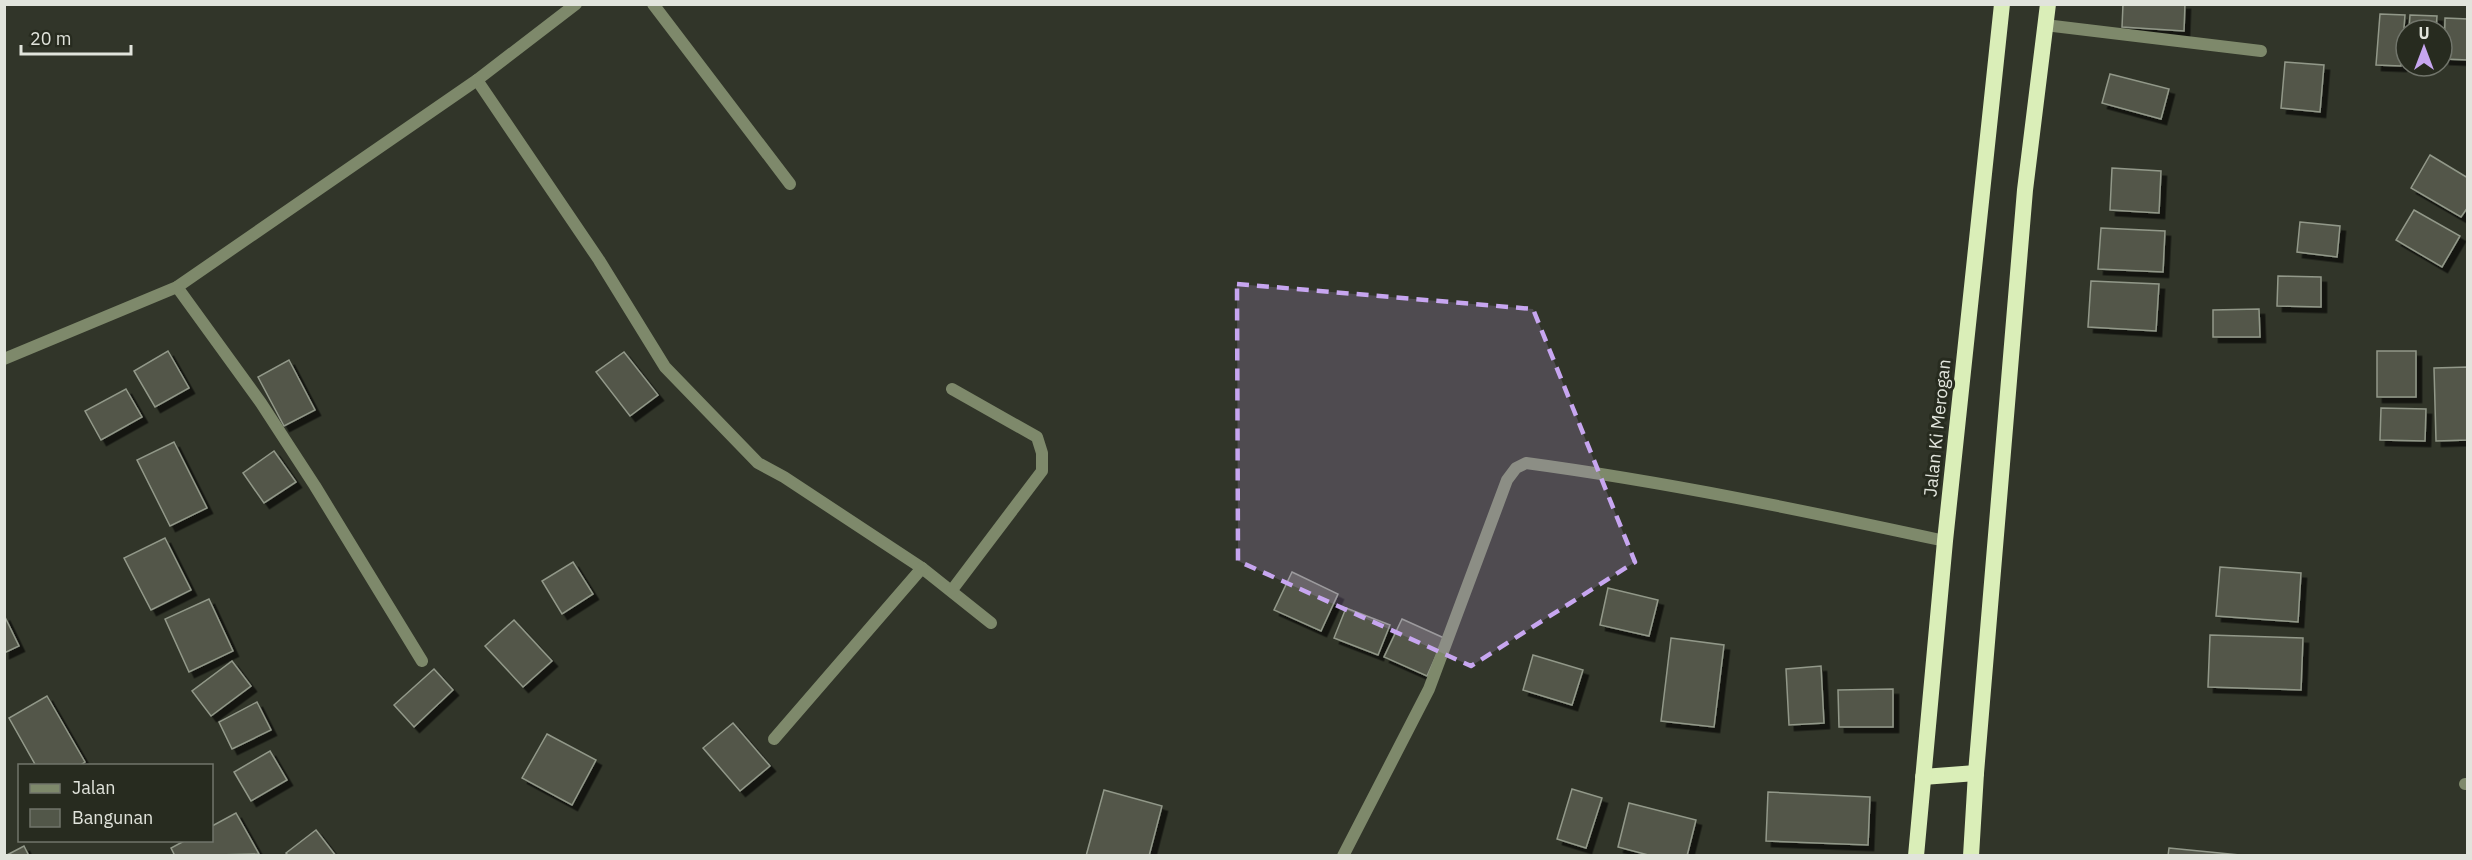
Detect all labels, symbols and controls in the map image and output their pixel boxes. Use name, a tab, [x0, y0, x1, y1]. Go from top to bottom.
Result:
scale bar	[21, 18, 130, 56]
north arrow	[2394, 18, 2454, 78]
text: U	[2418, 23, 2430, 43]
text: 20 m	[30, 27, 72, 50]
street label: Jalan Ki Merogan	[1918, 358, 1956, 498]
legend	[18, 764, 213, 842]
text: Jalan	[72, 776, 116, 799]
text: Bangunan	[72, 806, 153, 829]

